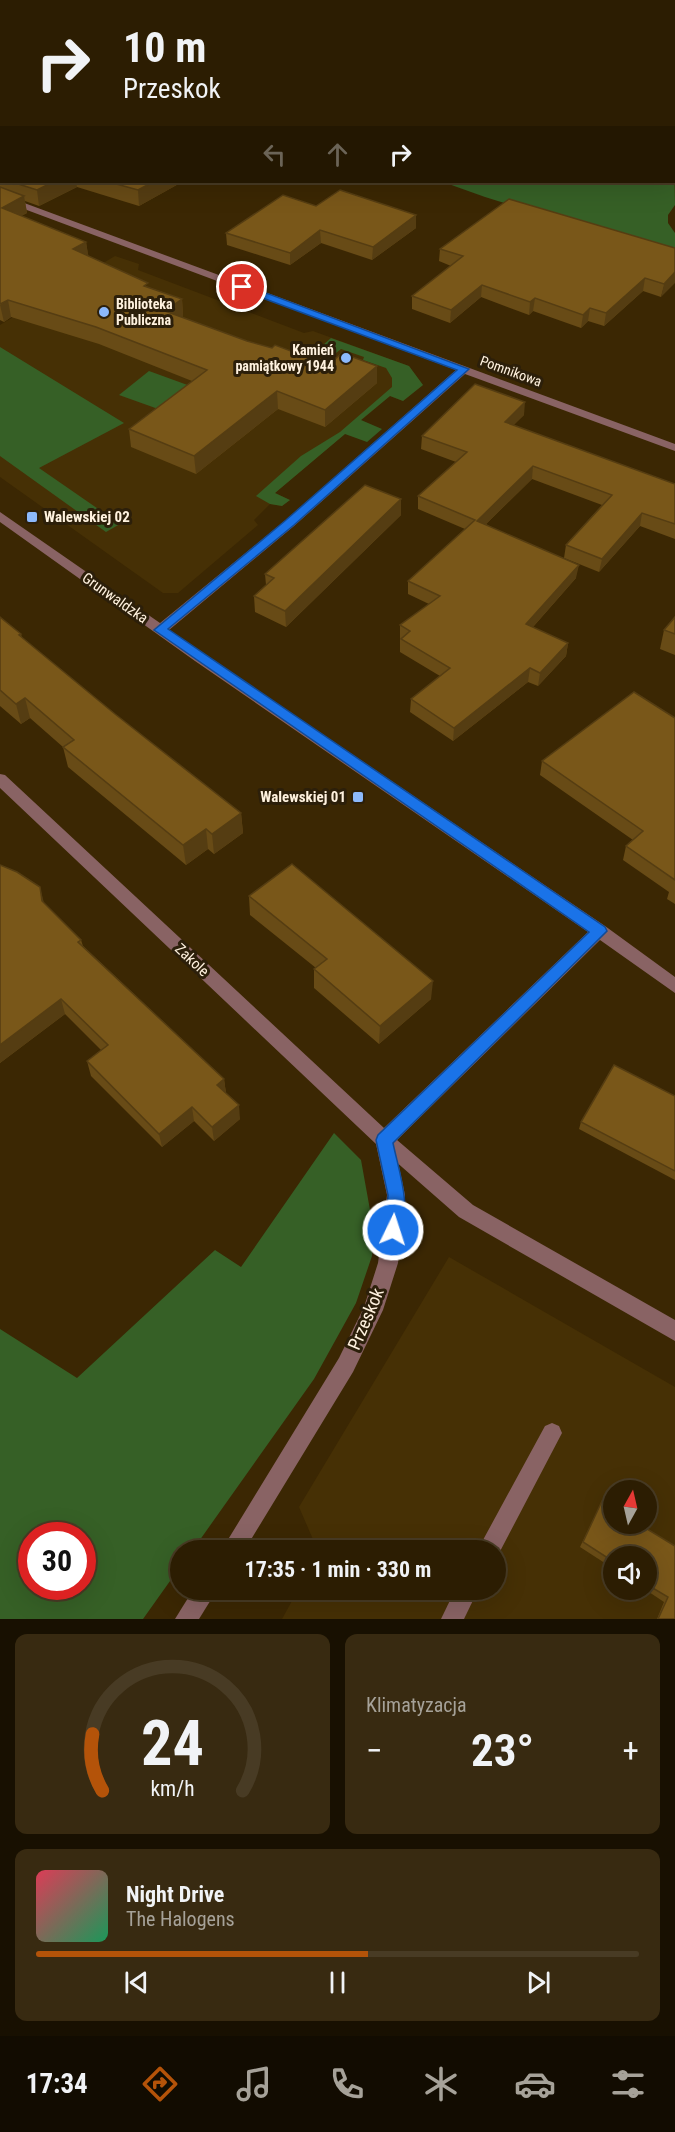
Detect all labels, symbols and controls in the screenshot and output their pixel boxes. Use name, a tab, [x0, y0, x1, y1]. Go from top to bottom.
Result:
text: 10 m	[123, 23, 206, 72]
icon: right	[24, 24, 102, 102]
text: Przeskok	[123, 73, 221, 105]
icon: left	[258, 138, 291, 171]
icon: ahead	[321, 138, 354, 171]
icon: right	[384, 138, 417, 171]
pin	[216, 261, 267, 312]
icon: arrive	[225, 270, 258, 303]
place label: Biblioteka Publiczna	[116, 296, 173, 328]
marker: Biblioteka Publiczna	[97, 305, 111, 319]
place label: Kamień pamiątkowy 1944	[235, 342, 334, 374]
marker: Kamień pamiątkowy 1944	[339, 351, 353, 365]
street label: Pomnikowa	[478, 352, 544, 390]
place label: Walewskiej 02	[44, 508, 130, 526]
marker: Walewskiej 02	[25, 510, 39, 524]
street label: Grunwaldzka	[79, 569, 151, 627]
place label: Walewskiej 01	[260, 788, 346, 806]
marker: Walewskiej 01	[351, 790, 365, 804]
street label: Zakole	[171, 940, 213, 980]
position arrow	[361, 1198, 425, 1262]
street label: Przeskok	[343, 1285, 388, 1353]
north arrow	[603, 1480, 657, 1534]
map controls	[603, 1480, 657, 1600]
speed limit sign: 30	[18, 1522, 96, 1600]
button: sound	[603, 1546, 657, 1600]
text: 17:35 · 1 min · 330 m	[245, 1557, 431, 1582]
text: Klimatyzacja	[366, 1693, 467, 1717]
text: 24	[141, 1707, 204, 1780]
text: 23°	[471, 1724, 534, 1777]
text: −	[366, 1731, 383, 1770]
text: +	[623, 1731, 639, 1770]
text: km/h	[150, 1776, 195, 1801]
text: Night Drive	[126, 1882, 224, 1907]
text: The Halogens	[126, 1907, 235, 1931]
icon: previous	[120, 1966, 153, 1999]
icon: pause	[321, 1966, 354, 1999]
icon: next	[522, 1966, 555, 1999]
icon: directions	[139, 2063, 181, 2105]
icon: music	[233, 2063, 275, 2105]
icon: phone	[326, 2063, 368, 2105]
icon: climate	[420, 2063, 462, 2105]
icon: car	[514, 2063, 556, 2105]
icon: filters	[607, 2063, 649, 2105]
text: 17:34	[26, 2068, 88, 2100]

